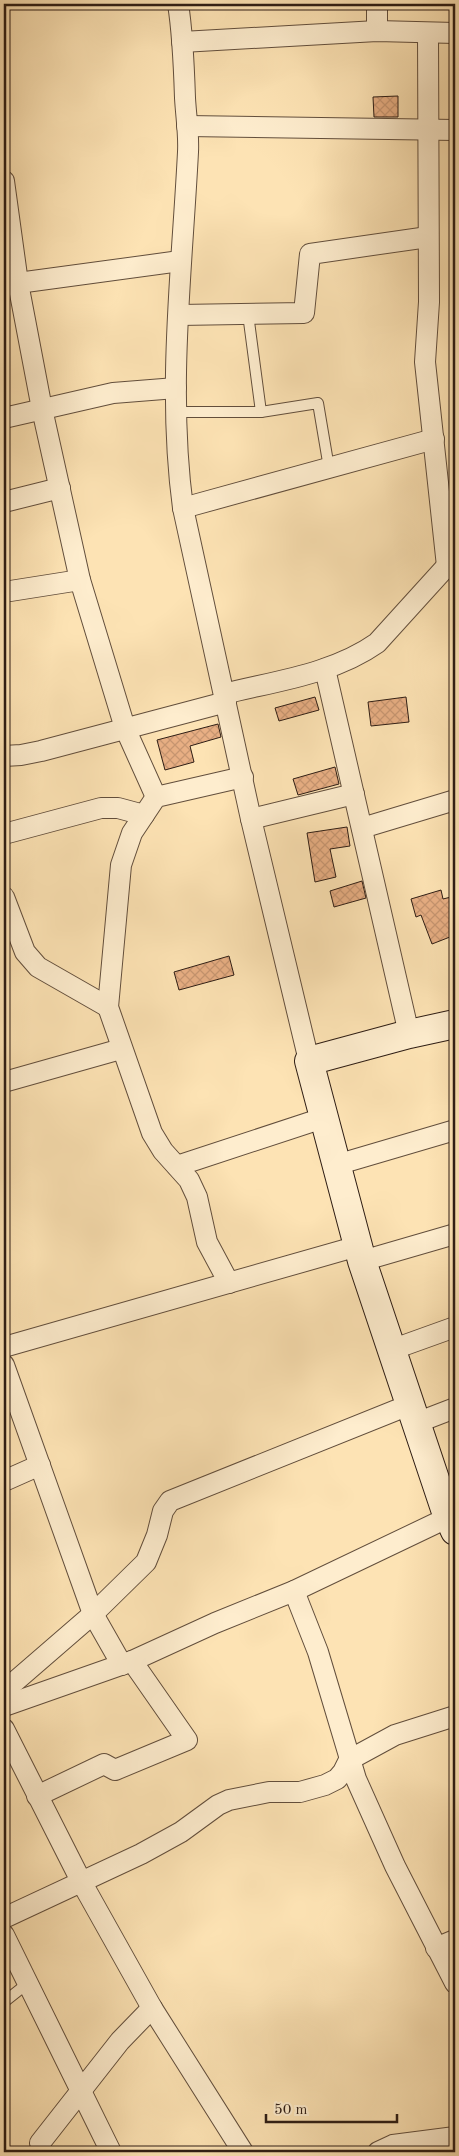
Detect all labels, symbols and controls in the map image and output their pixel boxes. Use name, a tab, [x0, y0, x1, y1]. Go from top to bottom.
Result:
scale bar	[266, 2091, 398, 2123]
text: 50 m	[274, 2103, 308, 2118]

